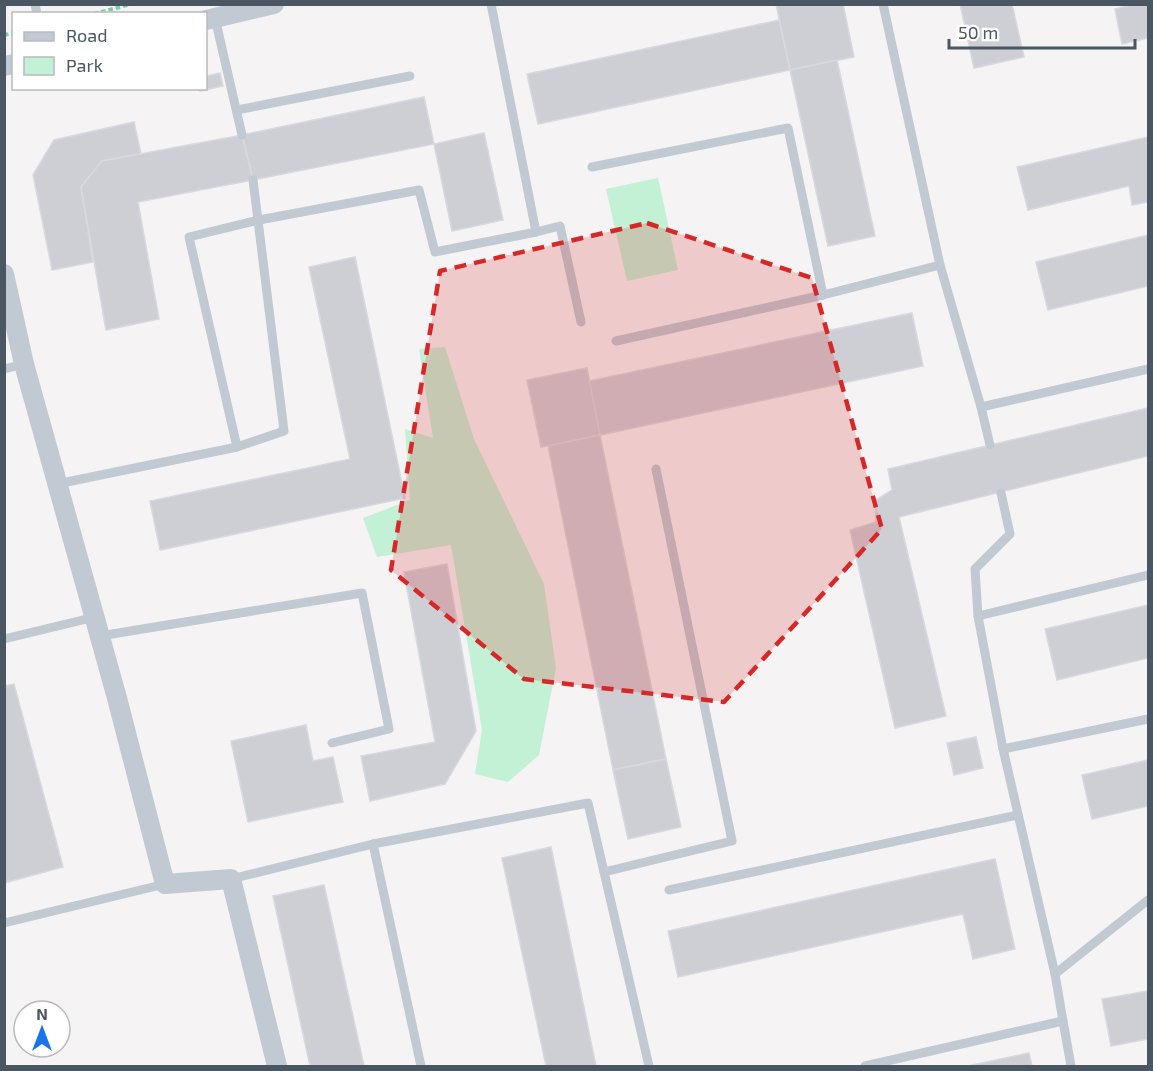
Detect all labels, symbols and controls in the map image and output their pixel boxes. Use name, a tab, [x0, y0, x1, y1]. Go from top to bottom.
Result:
legend	[12, 12, 207, 90]
scale bar	[949, 12, 1135, 50]
text: 50 m	[958, 21, 998, 43]
text: Road	[66, 24, 107, 46]
text: Park	[66, 54, 103, 76]
north arrow	[12, 999, 72, 1059]
text: N	[36, 1004, 48, 1023]

